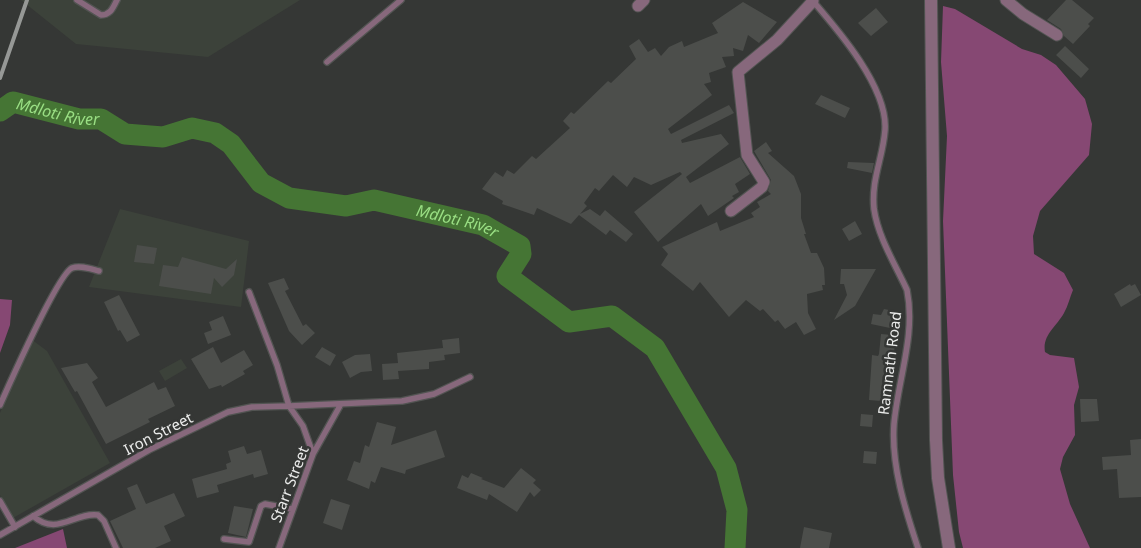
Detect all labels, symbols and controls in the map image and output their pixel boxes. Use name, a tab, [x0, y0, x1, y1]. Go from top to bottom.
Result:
water label: Mdloti River	[14, 92, 100, 130]
water label: Mdloti River	[414, 199, 503, 243]
street label: Ramnath Road	[873, 310, 905, 416]
street label: Iron Street	[120, 407, 197, 459]
street label: Starr Street	[265, 442, 313, 525]

